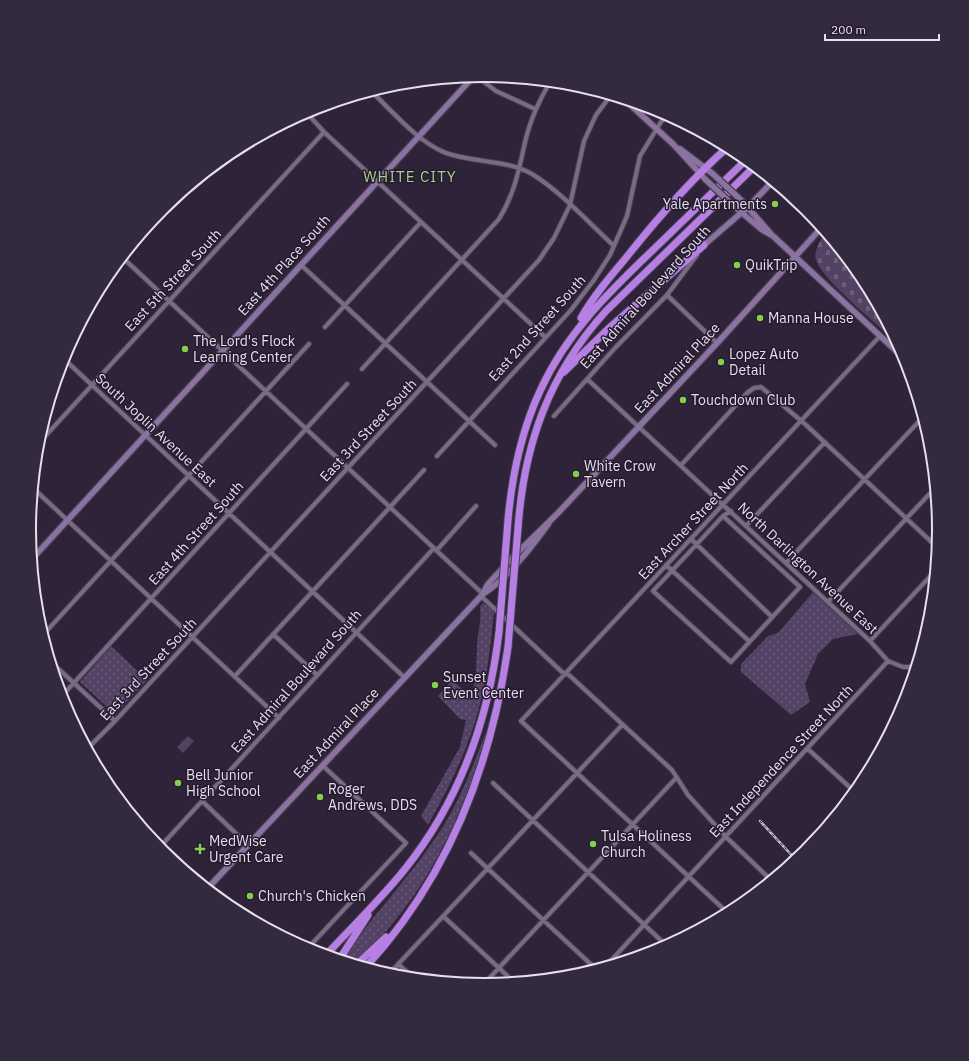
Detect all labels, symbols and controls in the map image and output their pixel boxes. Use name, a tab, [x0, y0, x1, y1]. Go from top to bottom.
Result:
scale bar	[825, 16, 939, 42]
text: 200 m	[831, 22, 866, 37]
district label: WHITE CITY	[363, 167, 457, 186]
place label: Yale Apartments	[663, 195, 767, 213]
marker: Yale Apartments	[770, 199, 780, 209]
street label: East 4th Place South	[234, 211, 334, 319]
street label: East Admiral Boulevard South	[576, 222, 714, 372]
street label: East 5th Street South	[121, 225, 225, 335]
place label: QuikTrip	[745, 256, 797, 274]
marker: QuikTrip	[732, 260, 742, 270]
street label: East 2nd Street South	[485, 271, 589, 385]
place label: Manna House	[768, 309, 854, 327]
marker: Manna House	[755, 313, 765, 323]
street label: East Admiral Place	[630, 319, 724, 417]
place label: The Lord's Flock Learning Center	[193, 332, 296, 366]
marker: The Lord's Flock Learning Center	[180, 344, 190, 354]
place label: Lopez Auto Detail	[729, 345, 799, 379]
marker: Lopez Auto Detail	[716, 357, 726, 367]
street label: South Joplin Avenue East	[92, 369, 220, 491]
street label: East 3rd Street South	[316, 375, 420, 485]
place label: Touchdown Club	[691, 391, 795, 409]
marker: Touchdown Club	[678, 395, 688, 405]
place label: White Crow Tavern	[584, 457, 656, 491]
street label: East Archer Street North	[634, 459, 752, 583]
marker: White Crow Tavern	[571, 469, 581, 479]
street label: East 4th Street South	[145, 477, 247, 589]
street label: North Darlington Avenue East	[734, 498, 882, 638]
street label: East Admiral Boulevard South	[227, 606, 365, 756]
street label: East 3rd Street South	[96, 614, 200, 724]
place label: Sunset Event Center	[443, 668, 524, 702]
marker: Sunset Event Center	[430, 680, 440, 690]
street label: East Independence Street North	[705, 681, 857, 841]
street label: East Admiral Place	[289, 684, 383, 782]
place label: Bell Junior High School	[186, 766, 261, 800]
marker: Bell Junior High School	[173, 778, 183, 788]
place label: Roger Andrews, DDS	[328, 780, 417, 814]
marker: Roger Andrews, DDS	[315, 792, 325, 802]
place label: Tulsa Holiness Church	[601, 827, 692, 861]
place label: MedWise Urgent Care	[209, 832, 284, 866]
marker: Tulsa Holiness Church	[588, 839, 598, 849]
marker: MedWise Urgent Care	[194, 843, 206, 855]
place label: Church's Chicken	[258, 887, 366, 905]
marker: Church's Chicken	[245, 891, 255, 901]

